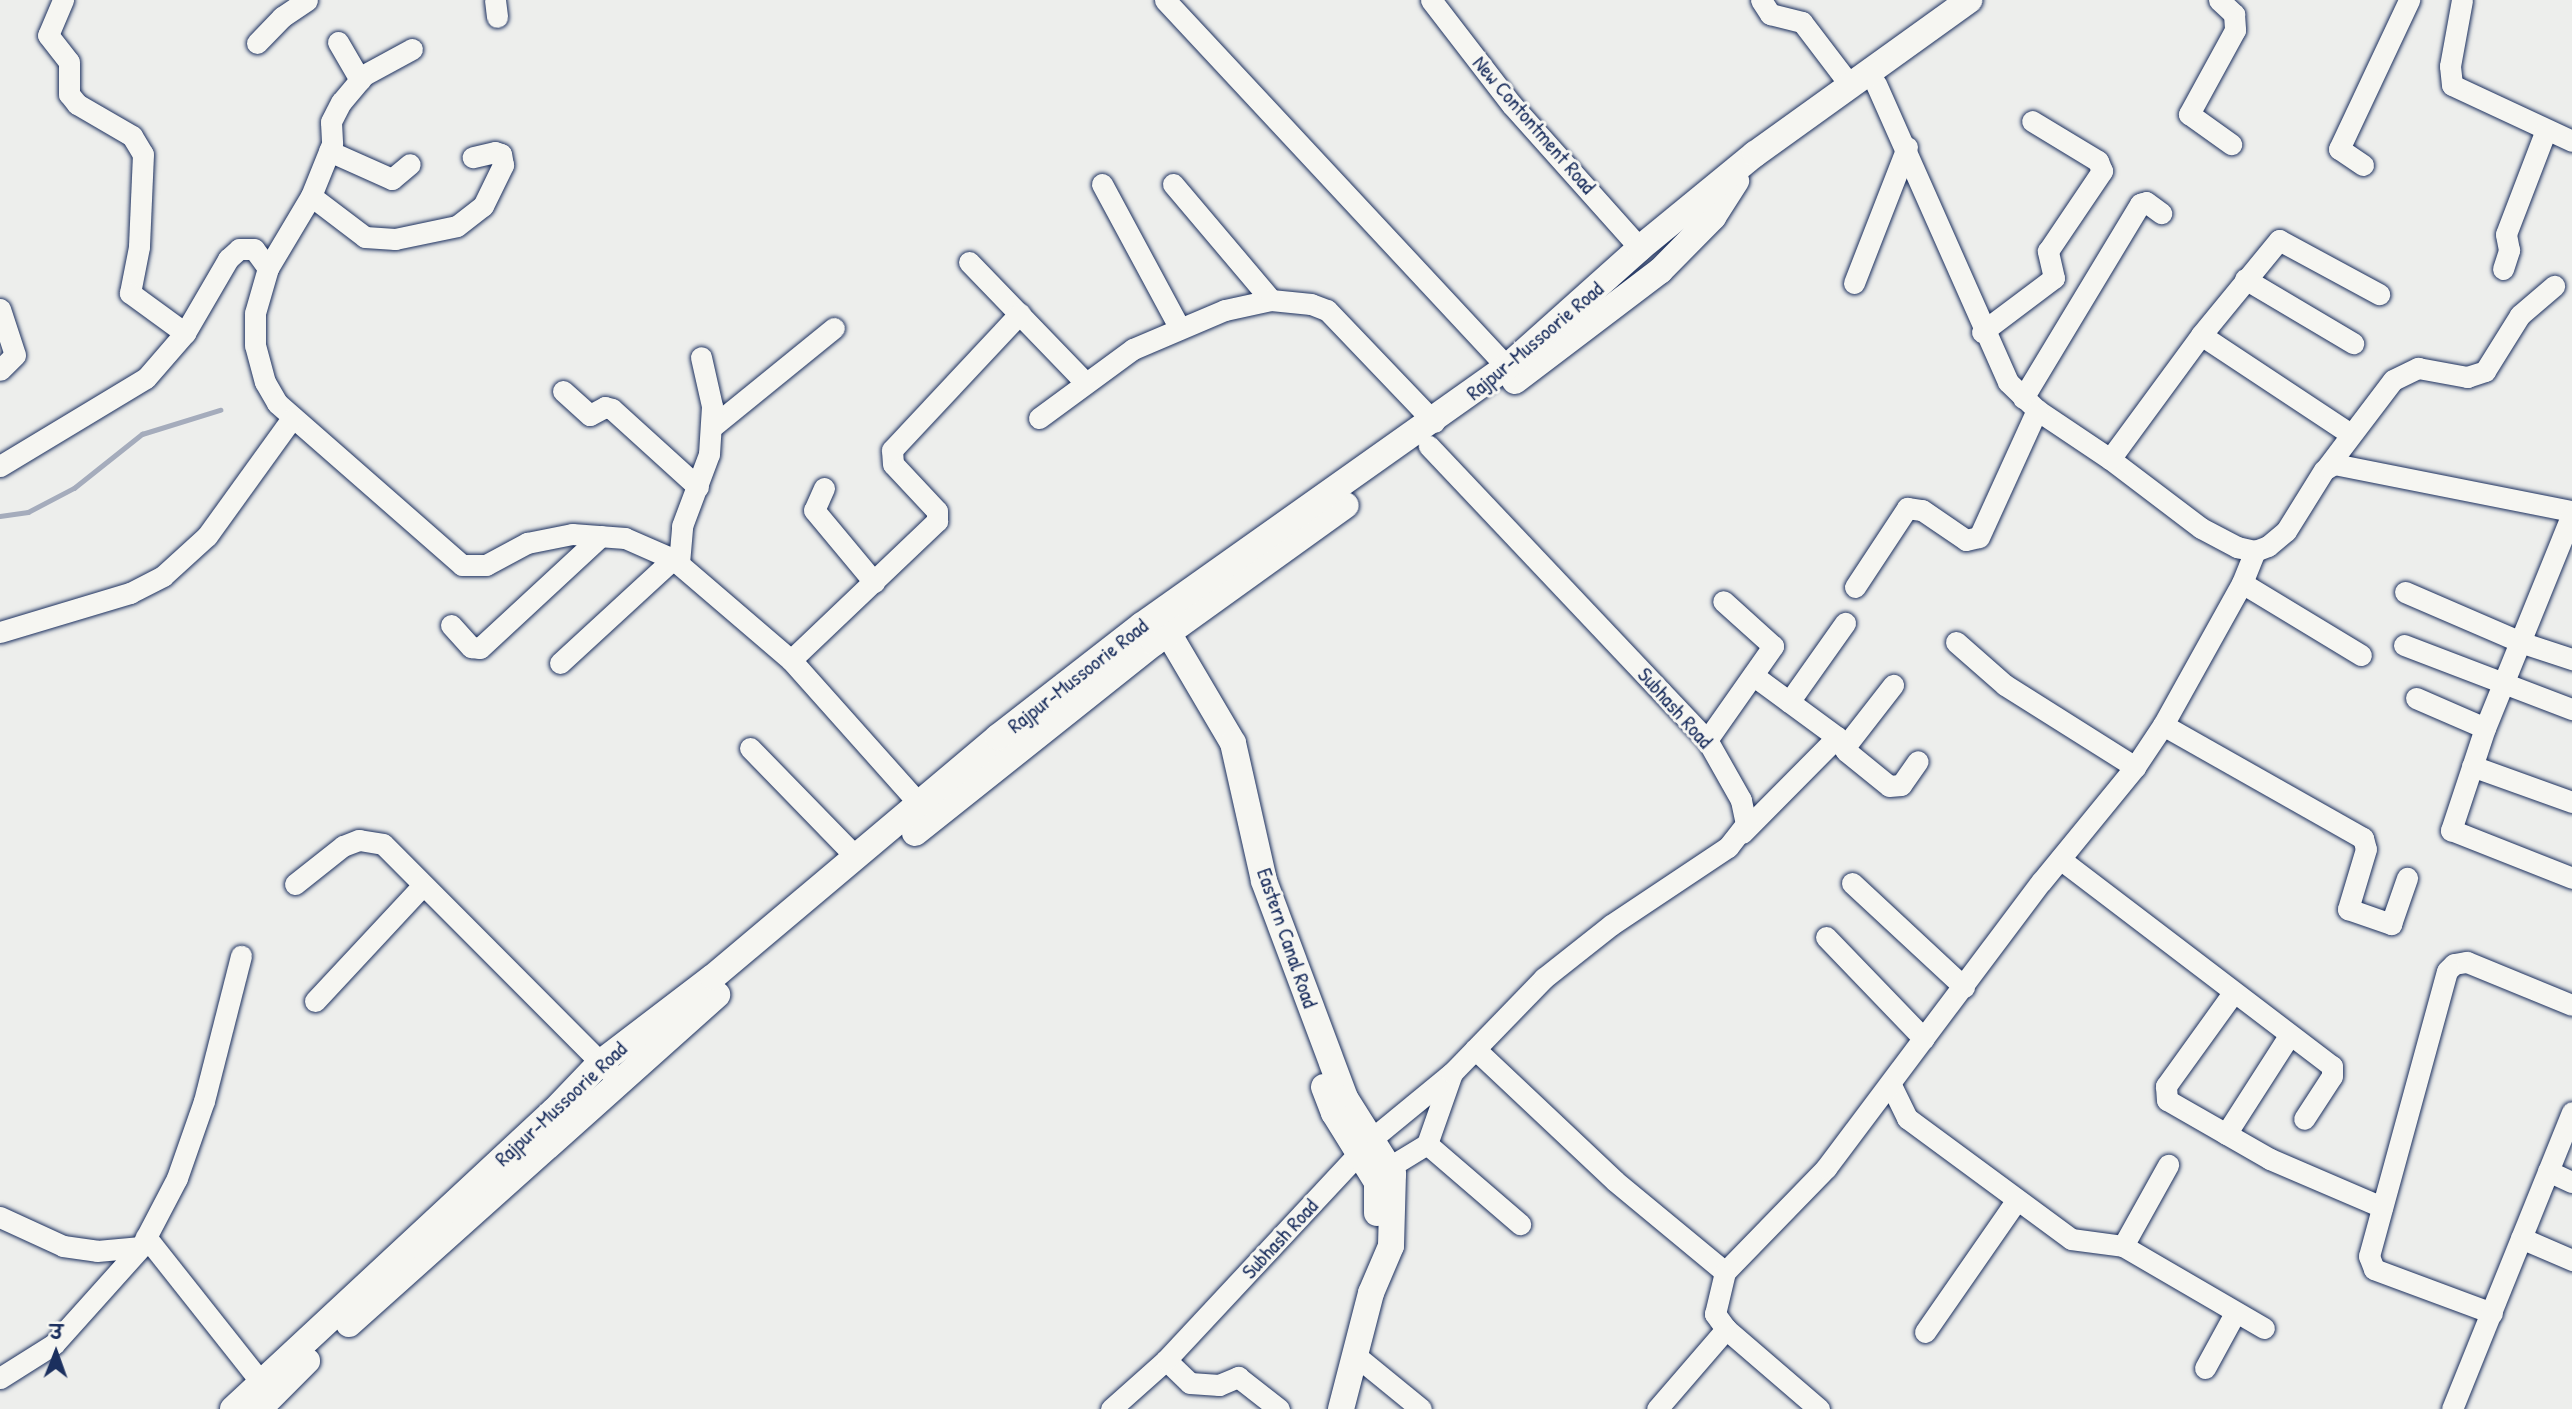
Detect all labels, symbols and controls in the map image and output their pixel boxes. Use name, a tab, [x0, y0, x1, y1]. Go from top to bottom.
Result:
street label: New Contontment Road	[1467, 51, 1601, 199]
street label: Rajpur-Mussoorie Road	[1461, 276, 1609, 406]
street label: Rajpur-Mussoorie Road	[1003, 613, 1153, 739]
street label: Subhash Road	[1632, 662, 1718, 754]
street label: Eastern Canal Road	[1251, 865, 1323, 1011]
street label: Rajpur-Mussoorie Road	[490, 1036, 632, 1172]
street label: Subhash Road	[1237, 1194, 1323, 1284]
north arrow	[21, 1318, 91, 1388]
text: उ	[50, 1319, 63, 1345]

